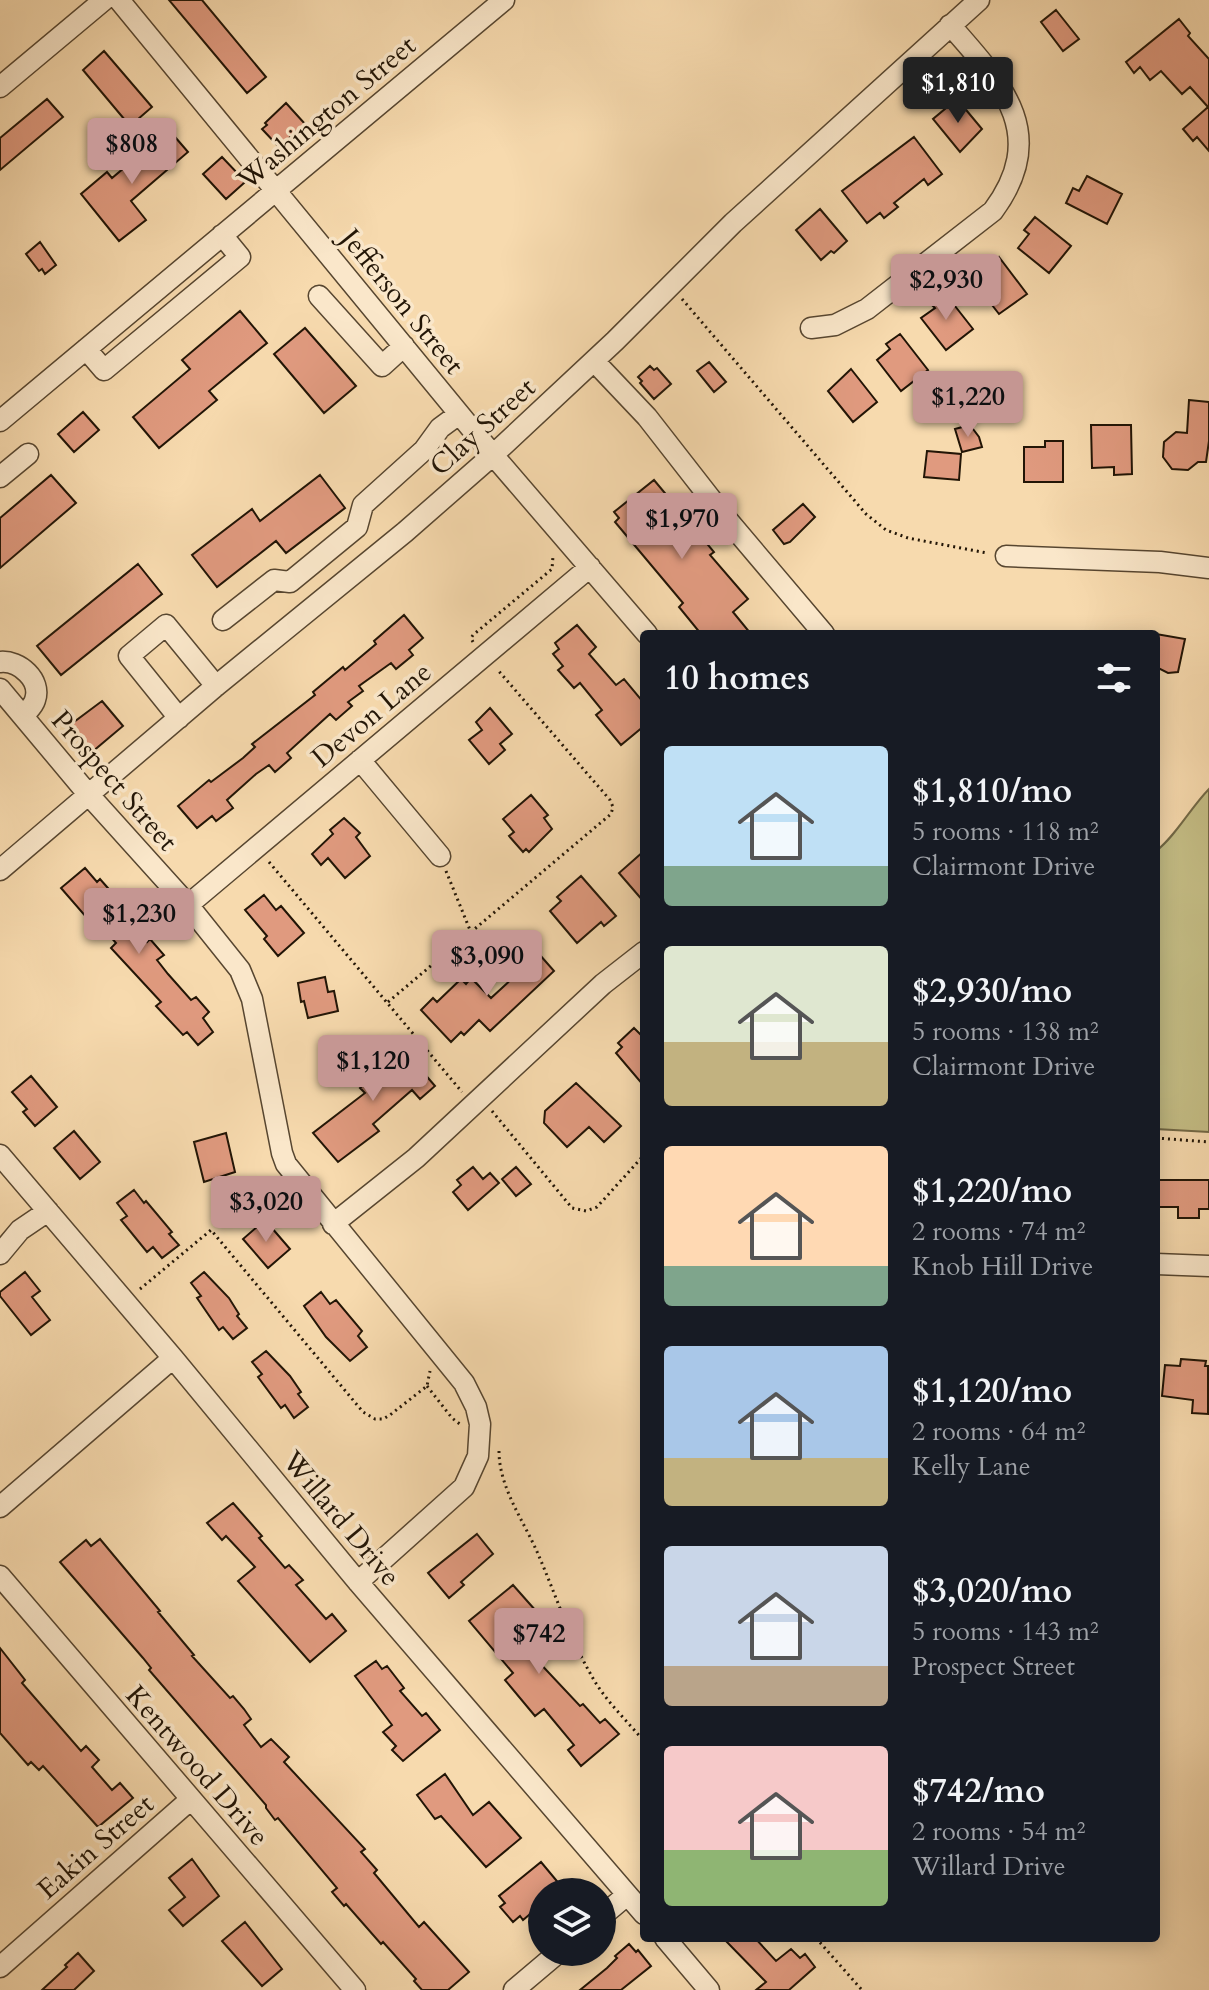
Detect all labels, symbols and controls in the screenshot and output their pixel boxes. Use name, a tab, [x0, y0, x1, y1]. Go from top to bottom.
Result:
street label: Washington Street	[229, 27, 424, 199]
pin: $1,810	[893, 57, 1023, 125]
text: $1,810	[921, 65, 995, 100]
pin: $808	[85, 118, 179, 186]
text: $808	[105, 126, 159, 161]
street label: Jefferson Street	[329, 218, 473, 383]
pin: $2,930	[881, 254, 1011, 322]
text: $2,930	[909, 262, 983, 297]
street label: Clay Street	[422, 369, 544, 484]
pin: $1,220	[903, 371, 1033, 439]
text: $1,220	[931, 379, 1005, 414]
pin: $1,970	[617, 493, 747, 561]
text: $1,970	[645, 501, 719, 536]
street label: Devon Lane	[304, 653, 440, 776]
text: 10 homes	[664, 655, 810, 701]
icon: filters	[1092, 656, 1136, 700]
street label: Prospect Street	[42, 702, 186, 859]
text: $1,810/mo	[912, 768, 1072, 814]
icon: home	[728, 778, 824, 874]
text: 5 rooms · 118 m²	[912, 814, 1099, 849]
text: Clairmont Drive	[912, 849, 1095, 884]
pin: $1,230	[74, 888, 204, 956]
text: $1,230	[102, 896, 176, 931]
pin: $3,090	[422, 930, 552, 998]
text: $3,090	[450, 938, 524, 973]
text: $2,930/mo	[912, 968, 1072, 1014]
icon: home	[728, 978, 824, 1074]
text: 5 rooms · 138 m²	[912, 1014, 1099, 1049]
pin: $1,120	[308, 1035, 438, 1103]
text: $1,120	[336, 1043, 410, 1078]
text: Clairmont Drive	[912, 1049, 1095, 1084]
text: $1,220/mo	[912, 1168, 1072, 1214]
pin: $3,020	[201, 1176, 331, 1244]
icon: home	[728, 1178, 824, 1274]
text: $3,020	[229, 1184, 303, 1219]
text: 2 rooms · 74 m²	[912, 1214, 1085, 1249]
text: Knob Hill Drive	[912, 1249, 1093, 1284]
text: $1,120/mo	[912, 1368, 1072, 1414]
icon: home	[728, 1378, 824, 1474]
text: 2 rooms · 64 m²	[912, 1414, 1085, 1449]
street label: Willard Drive	[273, 1442, 409, 1594]
text: Kelly Lane	[912, 1449, 1031, 1484]
text: $3,020/mo	[912, 1568, 1072, 1614]
icon: home	[728, 1578, 824, 1674]
pin: $742	[492, 1608, 586, 1676]
text: 5 rooms · 143 m²	[912, 1614, 1099, 1649]
text: $742	[512, 1616, 566, 1651]
text: Prospect Street	[912, 1649, 1075, 1684]
street label: Kentwood Drive	[117, 1677, 278, 1854]
text: $742/mo	[912, 1768, 1045, 1814]
icon: home	[728, 1778, 824, 1874]
street label: Eakin Street	[29, 1785, 162, 1908]
text: 2 rooms · 54 m²	[912, 1814, 1085, 1849]
text: Willard Drive	[912, 1849, 1066, 1884]
map controls	[528, 1878, 616, 1966]
button: layers	[528, 1878, 616, 1966]

